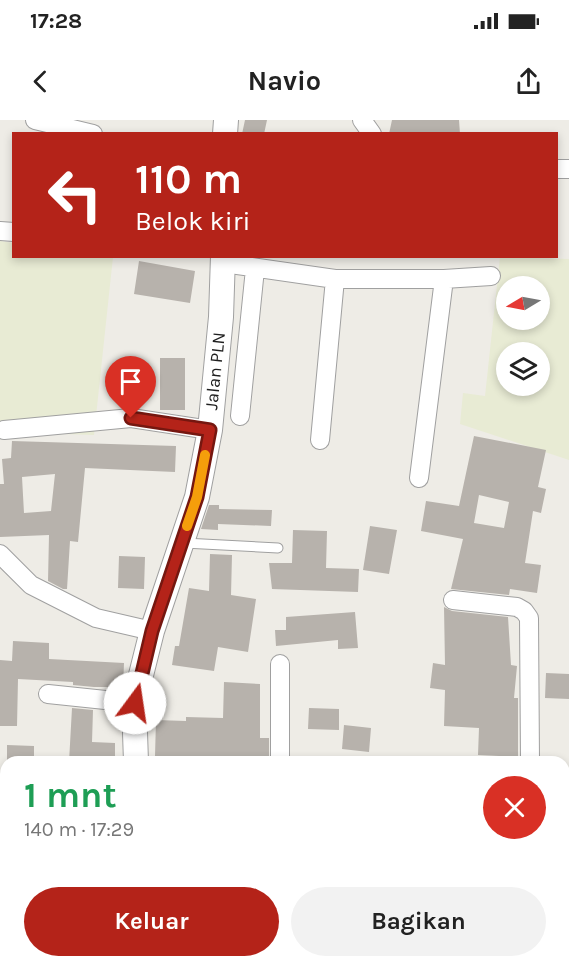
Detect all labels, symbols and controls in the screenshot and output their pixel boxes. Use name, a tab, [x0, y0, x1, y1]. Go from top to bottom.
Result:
text: 17:28	[30, 8, 82, 34]
icon: back	[24, 65, 57, 98]
text: Navio	[248, 65, 321, 97]
icon: share	[512, 65, 545, 98]
text: 110 m	[135, 154, 242, 204]
icon: left	[36, 156, 114, 234]
text: Belok kiri	[135, 205, 251, 237]
north arrow	[496, 276, 550, 330]
map controls	[496, 276, 550, 396]
street label: Jalan PLN	[200, 331, 230, 411]
button: layers	[496, 342, 550, 396]
pin	[105, 356, 156, 418]
icon: arrive	[114, 365, 147, 398]
position arrow	[103, 671, 167, 735]
text: 1 mnt	[24, 774, 117, 816]
button: close	[483, 776, 546, 839]
text: 140 m · 17:29	[24, 818, 134, 841]
button: Keluar	[24, 887, 279, 956]
button: Bagikan	[291, 887, 546, 956]

